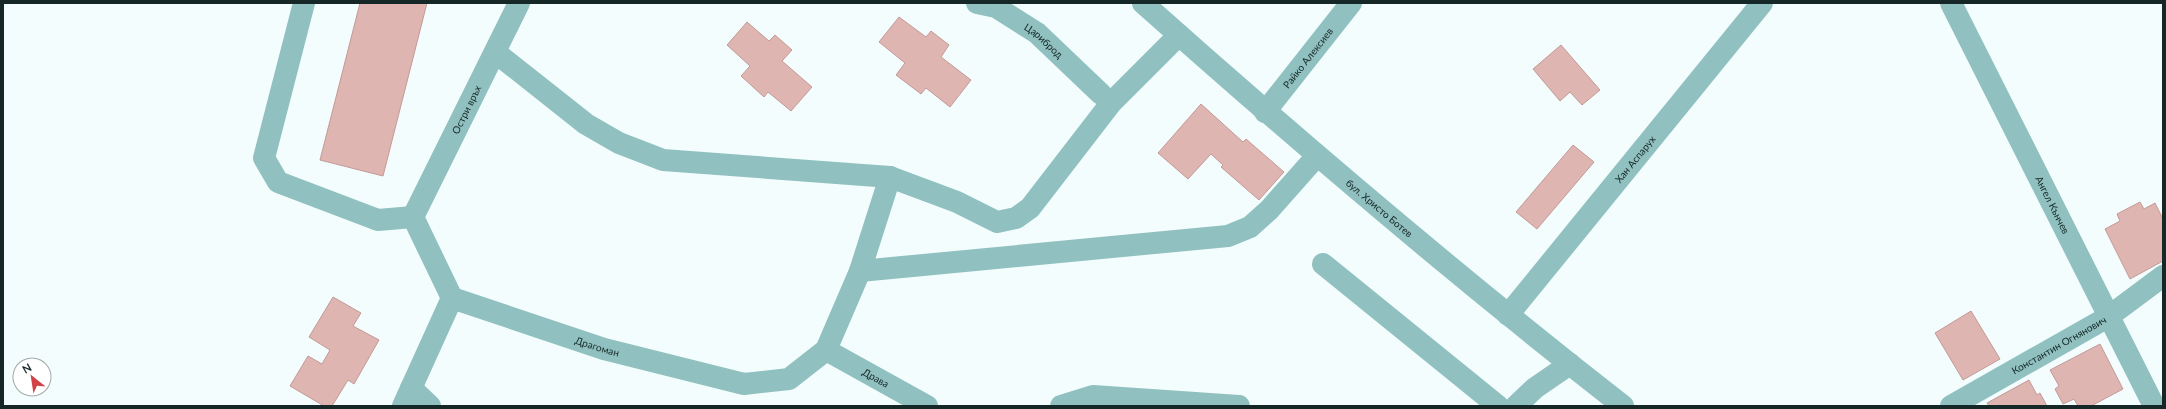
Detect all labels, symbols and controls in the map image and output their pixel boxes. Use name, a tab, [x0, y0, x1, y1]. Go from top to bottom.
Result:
street label: Цариброд	[1022, 21, 1066, 61]
street label: Райко Алексиев	[1280, 25, 1335, 90]
street label: Остри връх	[449, 83, 483, 136]
street label: Хан Аспарух	[1612, 133, 1658, 185]
street label: Ангел Кънчев	[2033, 174, 2072, 236]
street label: бул. Христо Ботев	[1344, 177, 1415, 240]
street label: Константин Огнянович	[2009, 313, 2108, 376]
street label: Драгоман	[574, 334, 621, 359]
north arrow	[12, 357, 52, 397]
text: N	[20, 360, 34, 376]
street label: Драва	[861, 366, 891, 390]

